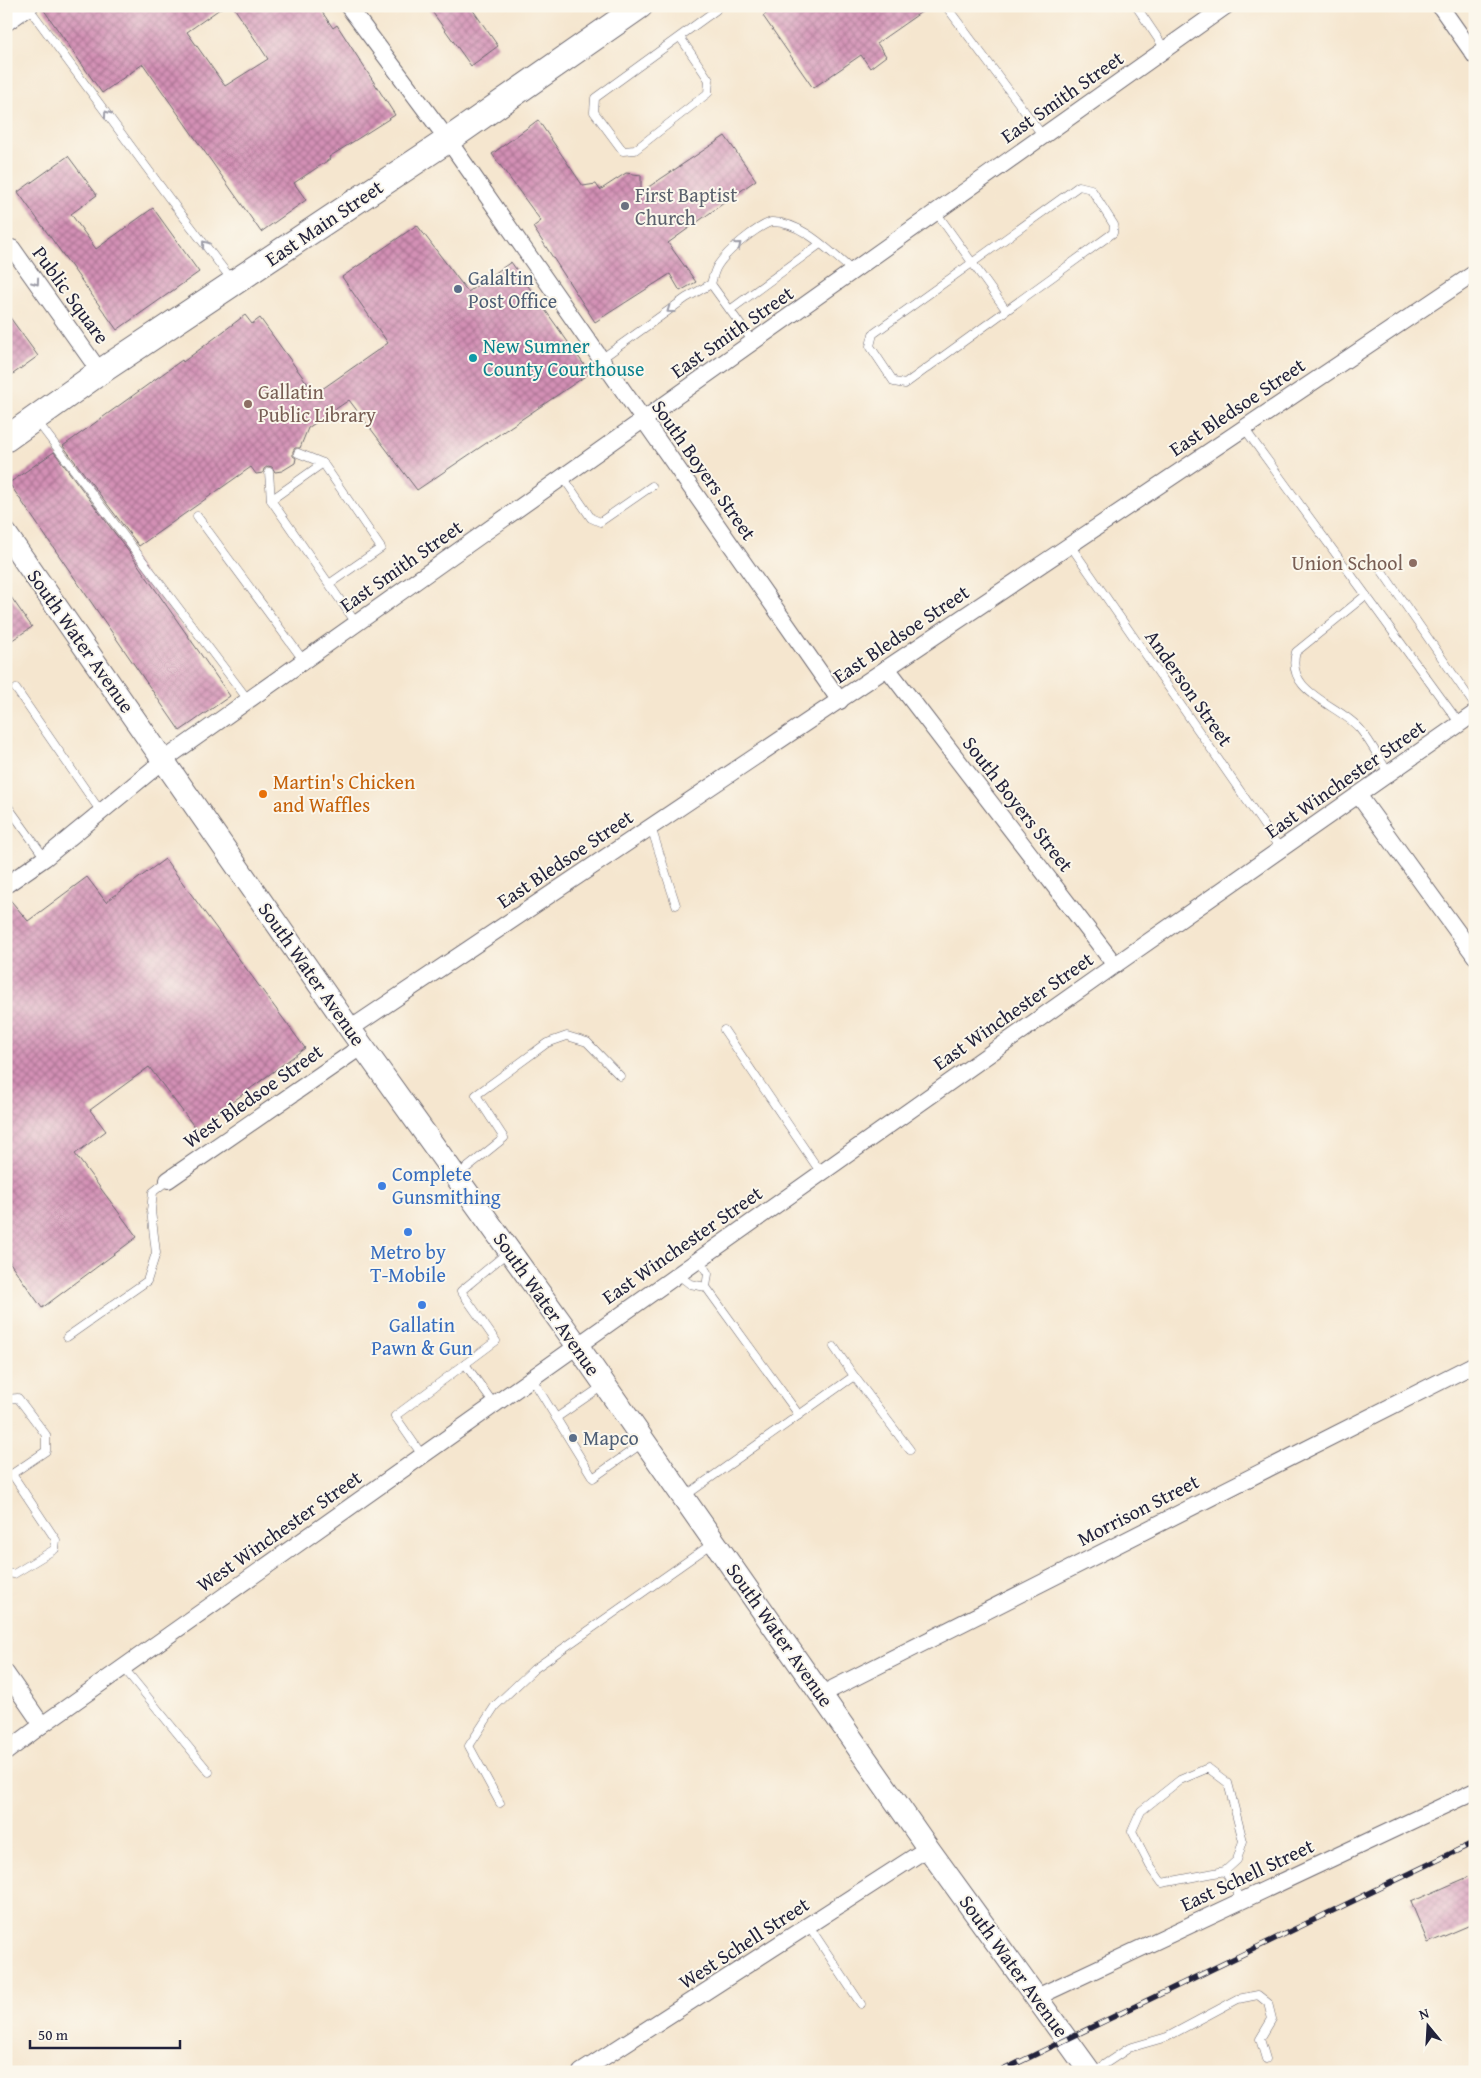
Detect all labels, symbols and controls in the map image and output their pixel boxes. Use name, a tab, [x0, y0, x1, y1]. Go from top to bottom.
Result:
street label: East Smith Street	[994, 43, 1129, 150]
one-way arrow	[104, 110, 113, 120]
street label: East Main Street	[259, 172, 388, 273]
place label: First Baptist Church	[635, 180, 737, 232]
marker: First Baptist Church	[619, 200, 631, 212]
street label: Public Square	[26, 240, 117, 349]
one-way arrow	[202, 241, 210, 250]
one-way arrow	[732, 243, 741, 251]
place label: Galaltin Post Office	[468, 263, 557, 315]
one-way arrow	[30, 277, 39, 286]
street label: East Smith Street	[664, 278, 799, 385]
marker: Galaltin Post Office	[452, 283, 464, 295]
one-way arrow	[666, 304, 676, 313]
place label: New Sumner County Courthouse	[483, 331, 644, 383]
street label: East Bledsoe Street	[1163, 350, 1311, 463]
marker: New Sumner County Courthouse	[467, 352, 479, 364]
place label: Gallatin Public Library	[258, 377, 376, 429]
street label: South Boyers Street	[645, 394, 764, 546]
marker: Gallatin Public Library	[242, 398, 254, 410]
street label: East Smith Street	[333, 512, 468, 619]
place label: Union School	[1292, 548, 1403, 577]
marker: Union School	[1407, 557, 1419, 569]
street label: South Water Avenue	[21, 563, 142, 719]
street label: East Bledsoe Street	[827, 577, 975, 690]
street label: Anderson Street	[1139, 624, 1240, 752]
street label: East Winchester Street	[1259, 712, 1431, 845]
street label: South Boyers Street	[956, 730, 1081, 878]
place label: Martin's Chicken and Waffles	[273, 767, 415, 819]
marker: Martin's Chicken and Waffles	[257, 788, 269, 800]
street label: East Bledsoe Street	[491, 802, 639, 915]
street label: South Water Avenue	[252, 896, 373, 1052]
street label: East Winchester Street	[927, 944, 1099, 1077]
street label: West Bledsoe Street	[177, 1037, 328, 1155]
place label: Complete Gunsmithing	[392, 1159, 501, 1211]
street label: East Winchester Street	[596, 1178, 768, 1311]
marker: Complete Gunsmithing	[376, 1180, 388, 1192]
marker: Metro by T-Mobile	[402, 1226, 414, 1238]
street label: South Water Avenue	[487, 1226, 608, 1382]
place label: Metro by T-Mobile	[370, 1237, 446, 1289]
marker: Gallatin Pawn & Gun	[416, 1299, 428, 1311]
place label: Gallatin Pawn & Gun	[371, 1310, 473, 1362]
place label: Mapco	[583, 1423, 639, 1452]
marker: Mapco	[567, 1432, 579, 1444]
street label: West Winchester Street	[190, 1463, 367, 1599]
street label: Morrison Street	[1072, 1466, 1204, 1553]
street label: South Water Avenue	[720, 1557, 841, 1713]
street label: East Schell Street	[1175, 1831, 1318, 1918]
street label: South Water Avenue	[953, 1889, 1076, 2043]
street label: West Schell Street	[673, 1890, 815, 1996]
north arrow	[1404, 2000, 1454, 2050]
text: N	[1416, 2002, 1432, 2025]
scale bar	[30, 2018, 180, 2050]
text: 50 m	[38, 2024, 69, 2045]

